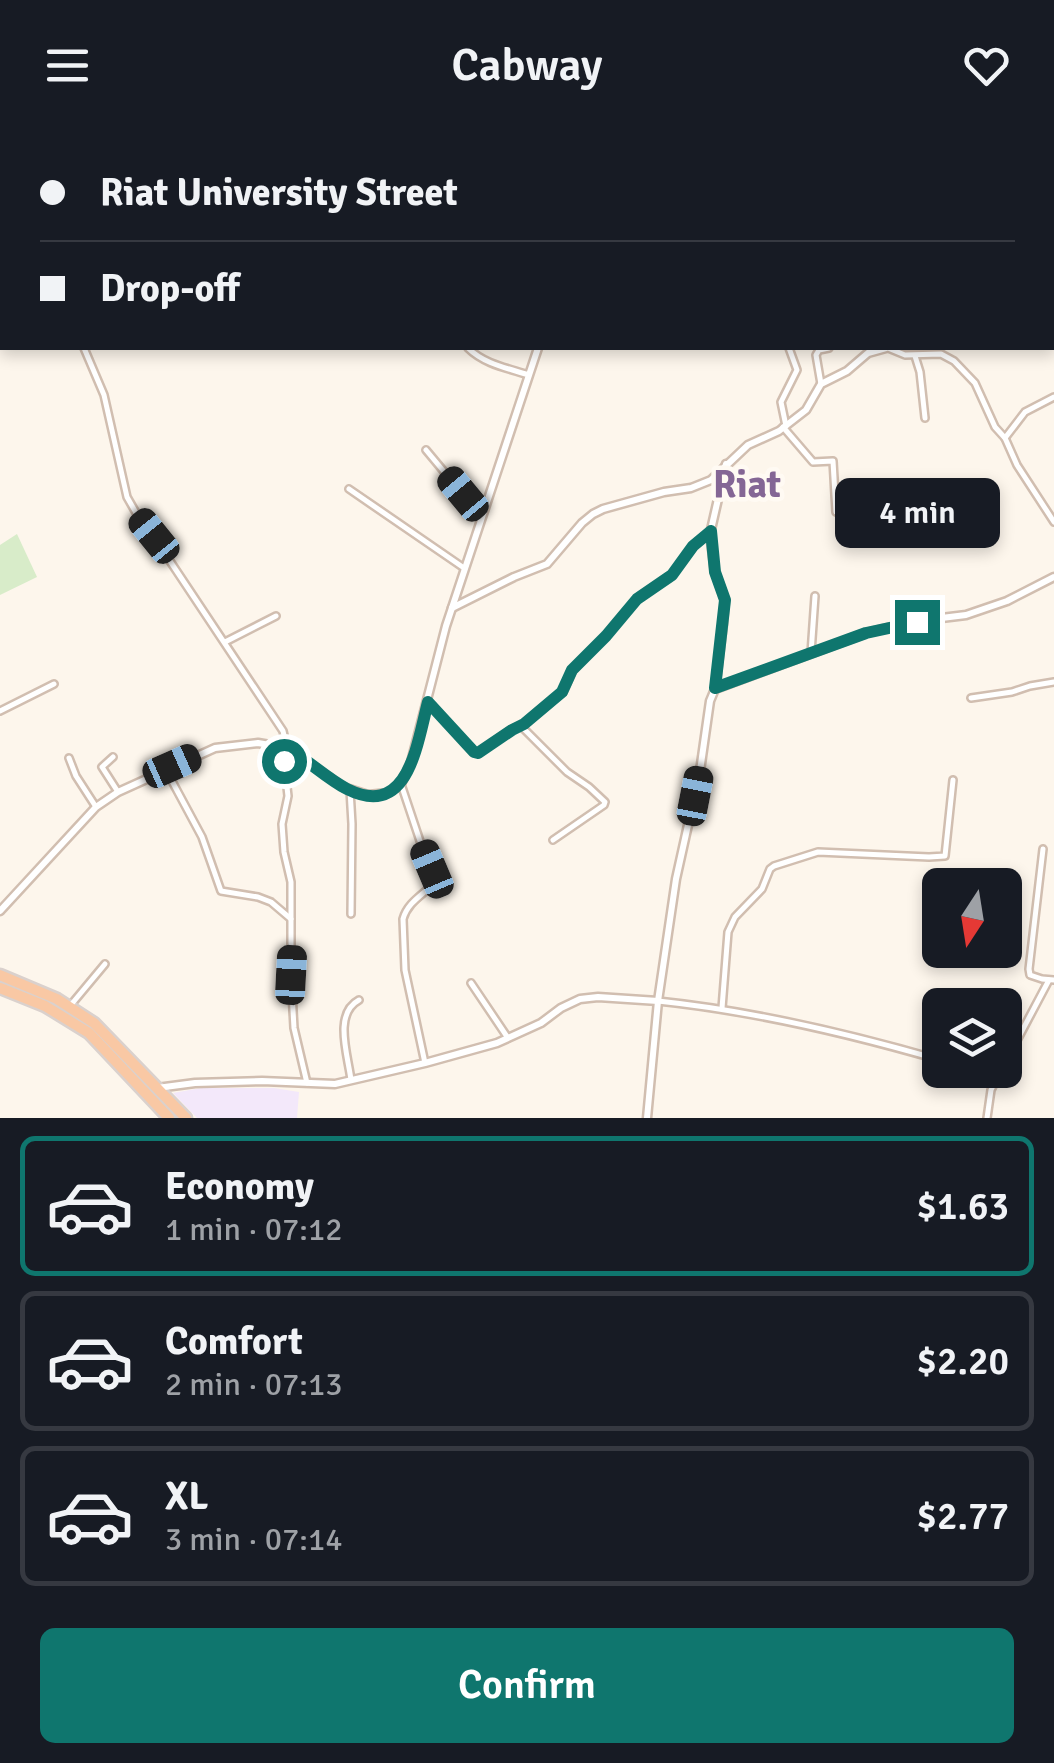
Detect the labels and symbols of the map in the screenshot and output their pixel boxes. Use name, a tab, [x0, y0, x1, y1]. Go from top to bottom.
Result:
car	[432, 461, 494, 527]
district label: Riat	[713, 461, 781, 508]
callout: 4 min	[834, 477, 1000, 547]
car	[123, 503, 185, 569]
route end	[895, 600, 940, 645]
route start	[262, 739, 307, 784]
car	[138, 740, 206, 792]
car	[675, 764, 715, 828]
car	[406, 836, 458, 902]
north arrow	[922, 868, 1022, 968]
car	[274, 944, 308, 1006]

